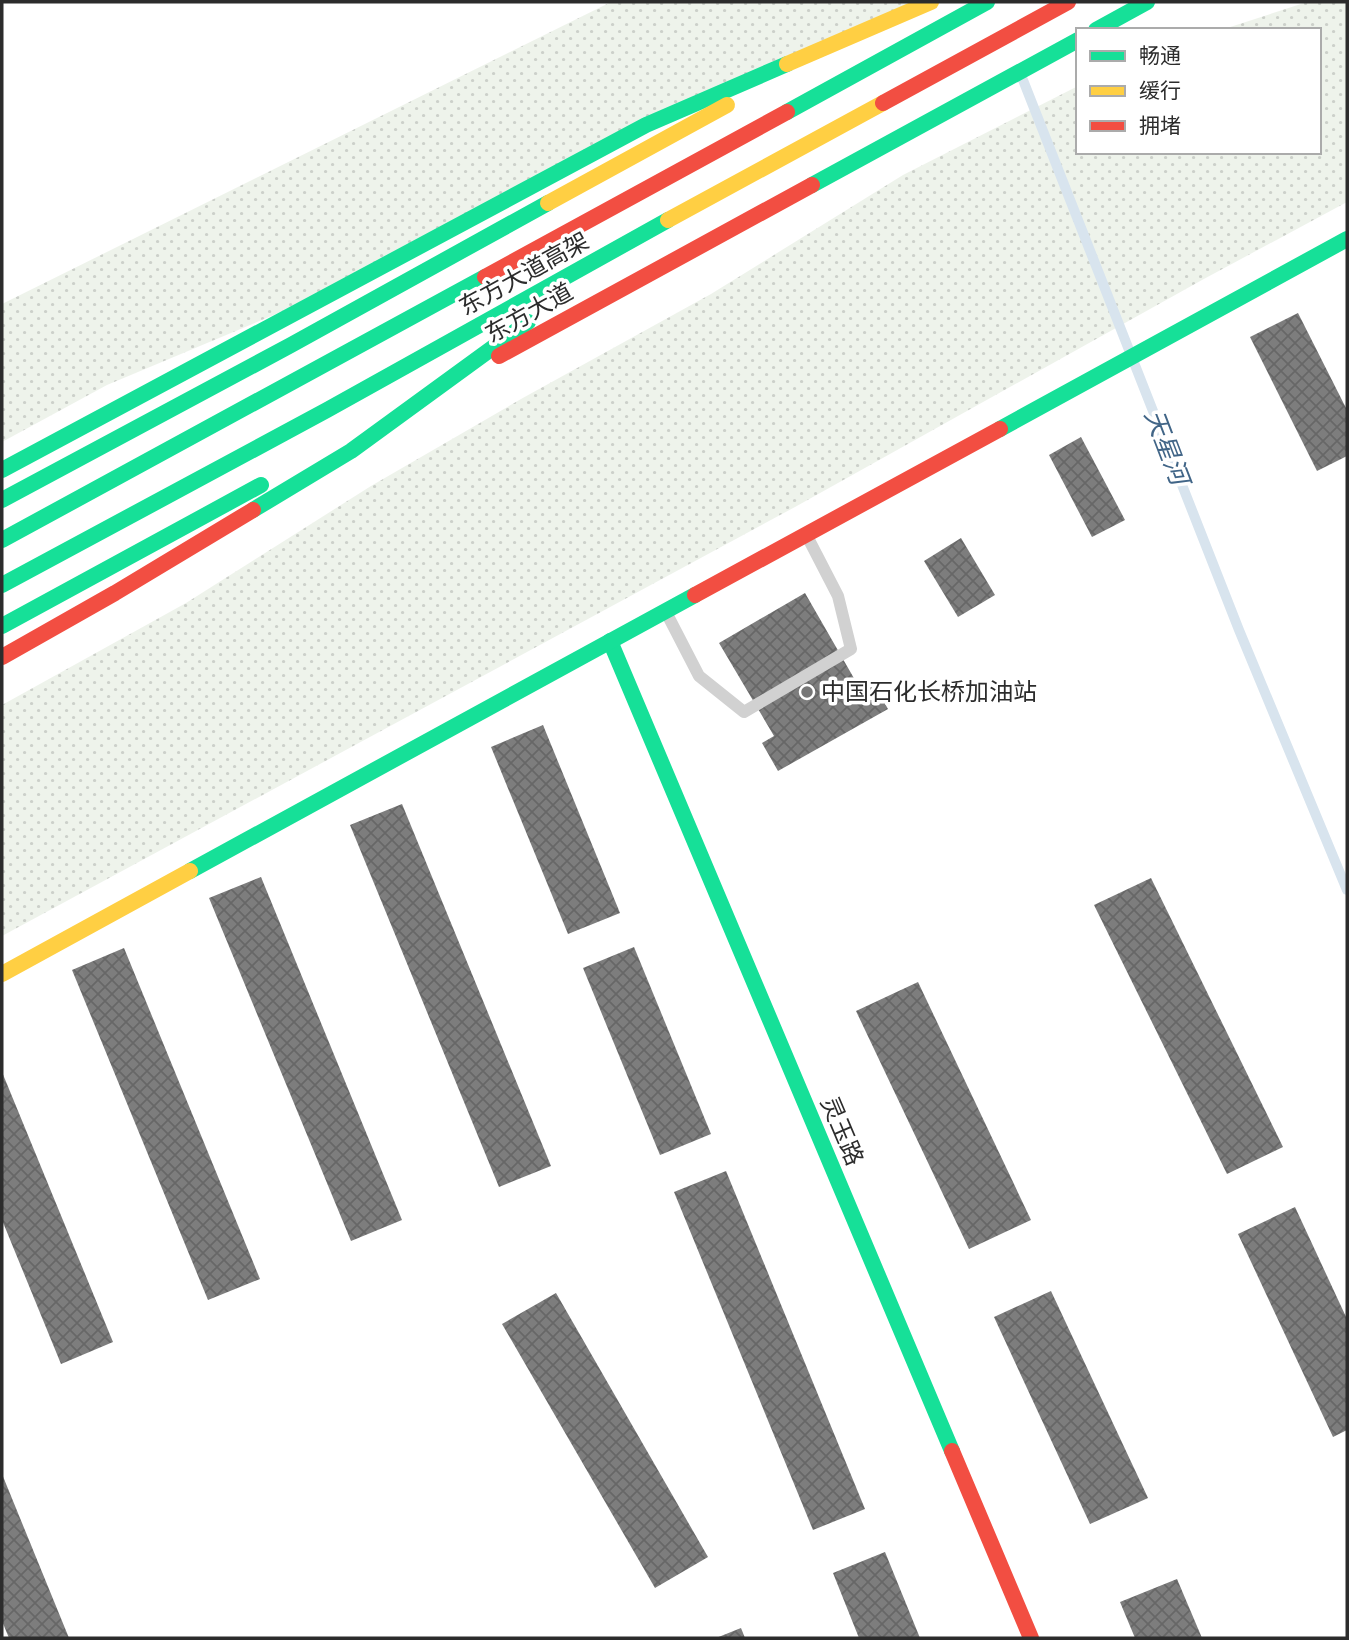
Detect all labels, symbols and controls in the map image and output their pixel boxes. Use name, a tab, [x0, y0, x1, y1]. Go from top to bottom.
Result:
legend	[1076, 28, 1321, 154]
text: 畅通	[1139, 44, 1181, 69]
text: 缓行	[1139, 79, 1181, 104]
text: 拥堵	[1139, 114, 1181, 139]
street label: 东方大道高架	[454, 226, 594, 322]
street label: 东方大道	[480, 277, 578, 349]
water label: 天星河	[1138, 405, 1197, 494]
place label: 中国石化长桥加油站	[821, 678, 1037, 707]
marker: 中国石化长桥加油站	[799, 684, 815, 700]
street label: 灵玉路	[814, 1092, 869, 1170]

